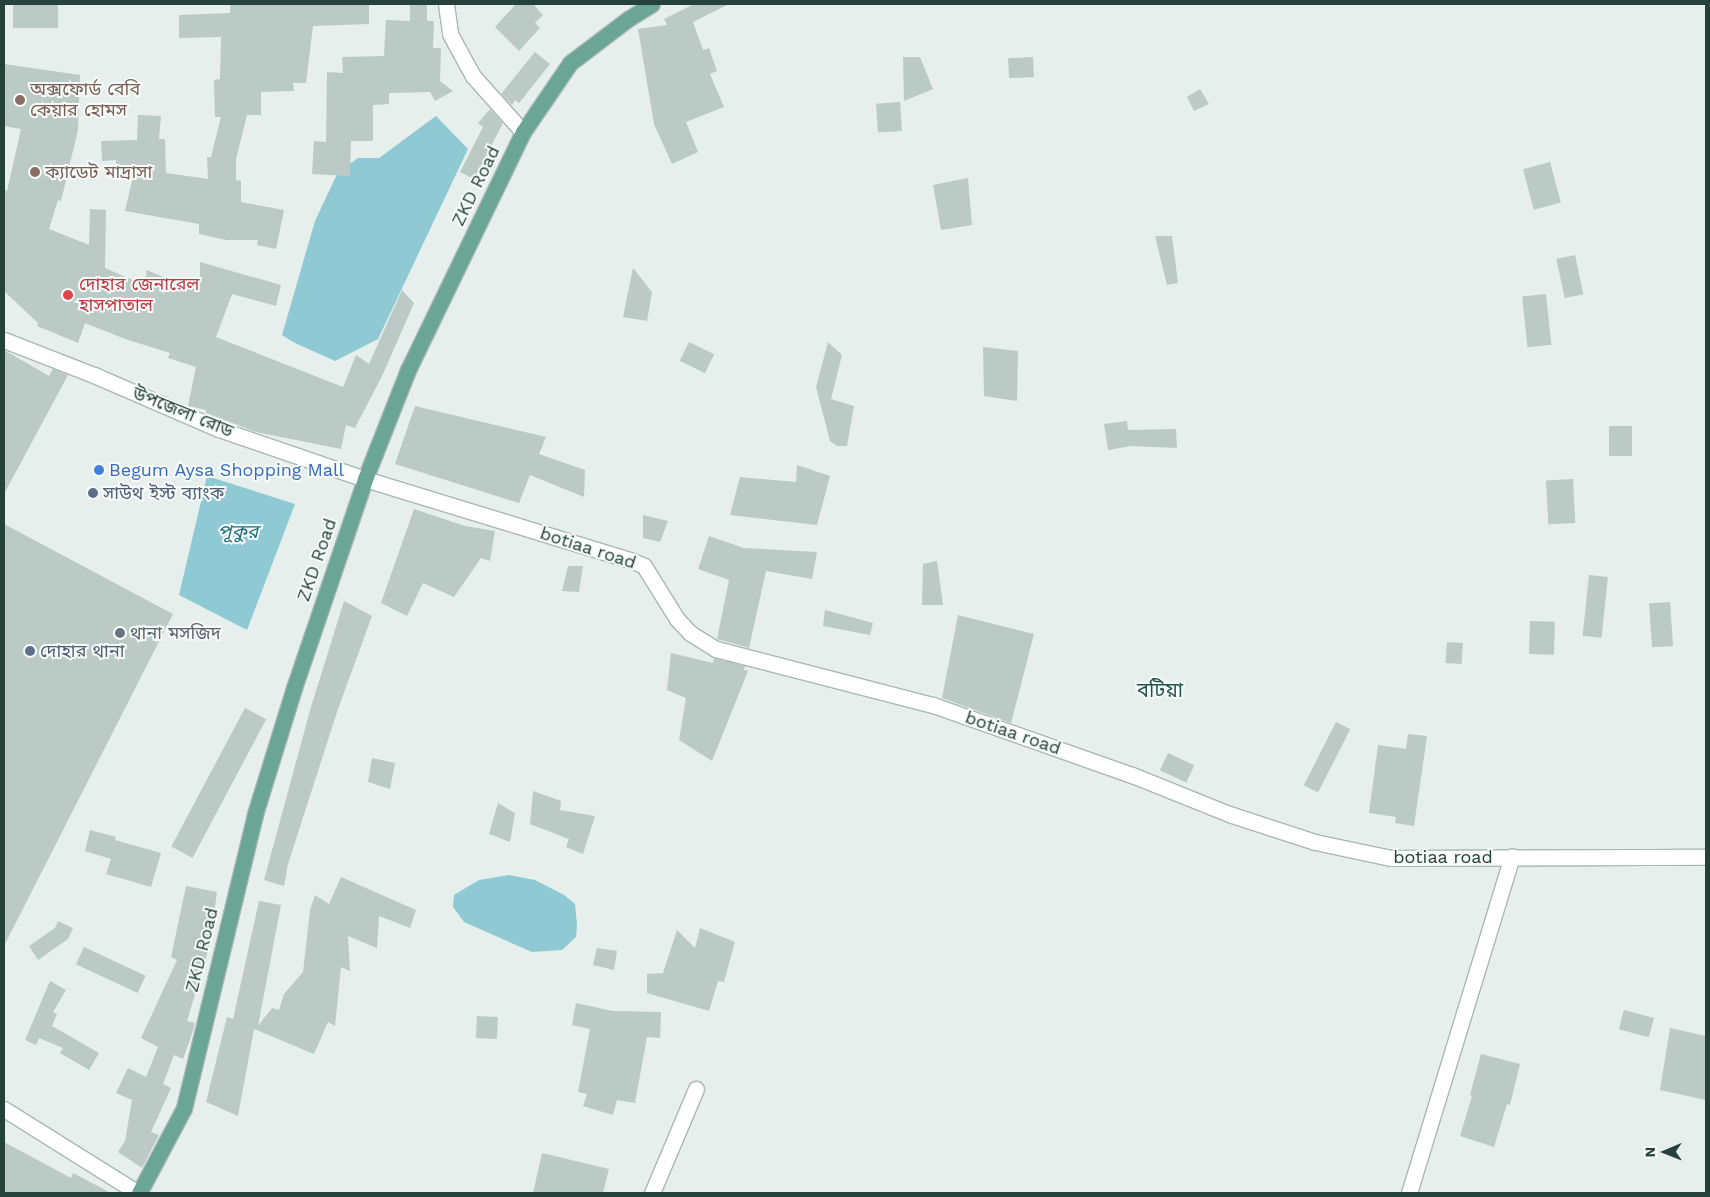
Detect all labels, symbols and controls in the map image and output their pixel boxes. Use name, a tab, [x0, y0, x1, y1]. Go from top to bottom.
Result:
place label: অক্সফোর্ড বেবি কেয়ার হোমস	[30, 79, 140, 122]
marker: অক্সফোর্ড বেবি কেয়ার হোমস	[14, 94, 26, 106]
street label: ZKD Road	[447, 143, 505, 229]
place label: ক্যাডেট মাদ্রাসা	[45, 161, 152, 183]
marker: ক্যাডেট মাদ্রাসা	[29, 166, 41, 178]
place label: দোহার জেনারেল হাসপাতাল	[79, 274, 200, 316]
marker: দোহার জেনারেল হাসপাতাল	[61, 288, 75, 302]
street label: উপজেলা রোড	[130, 382, 236, 442]
place label: Begum Aysa Shopping Mall	[109, 459, 345, 481]
marker: Begum Aysa Shopping Mall	[93, 464, 105, 476]
place label: সাউথ ইস্ট ব্যাংক	[103, 482, 224, 504]
marker: সাউথ ইস্ট ব্যাংক	[87, 487, 99, 499]
street label: ZKD Road	[293, 516, 341, 604]
water label: পূকুর	[218, 521, 258, 543]
street label: botiaa road	[537, 522, 639, 574]
place label: থানা মসজিদ	[130, 622, 221, 644]
marker: থানা মসজিদ	[114, 627, 126, 639]
place label: দোহার থানা	[40, 640, 125, 662]
marker: দোহার থানা	[24, 645, 36, 657]
district label: বটিয়া	[1137, 678, 1183, 702]
street label: botiaa road	[962, 706, 1064, 760]
street label: botiaa road	[1393, 846, 1493, 868]
street label: ZKD Road	[181, 906, 223, 994]
north arrow	[1640, 1127, 1690, 1177]
text: N	[1642, 1147, 1658, 1158]

